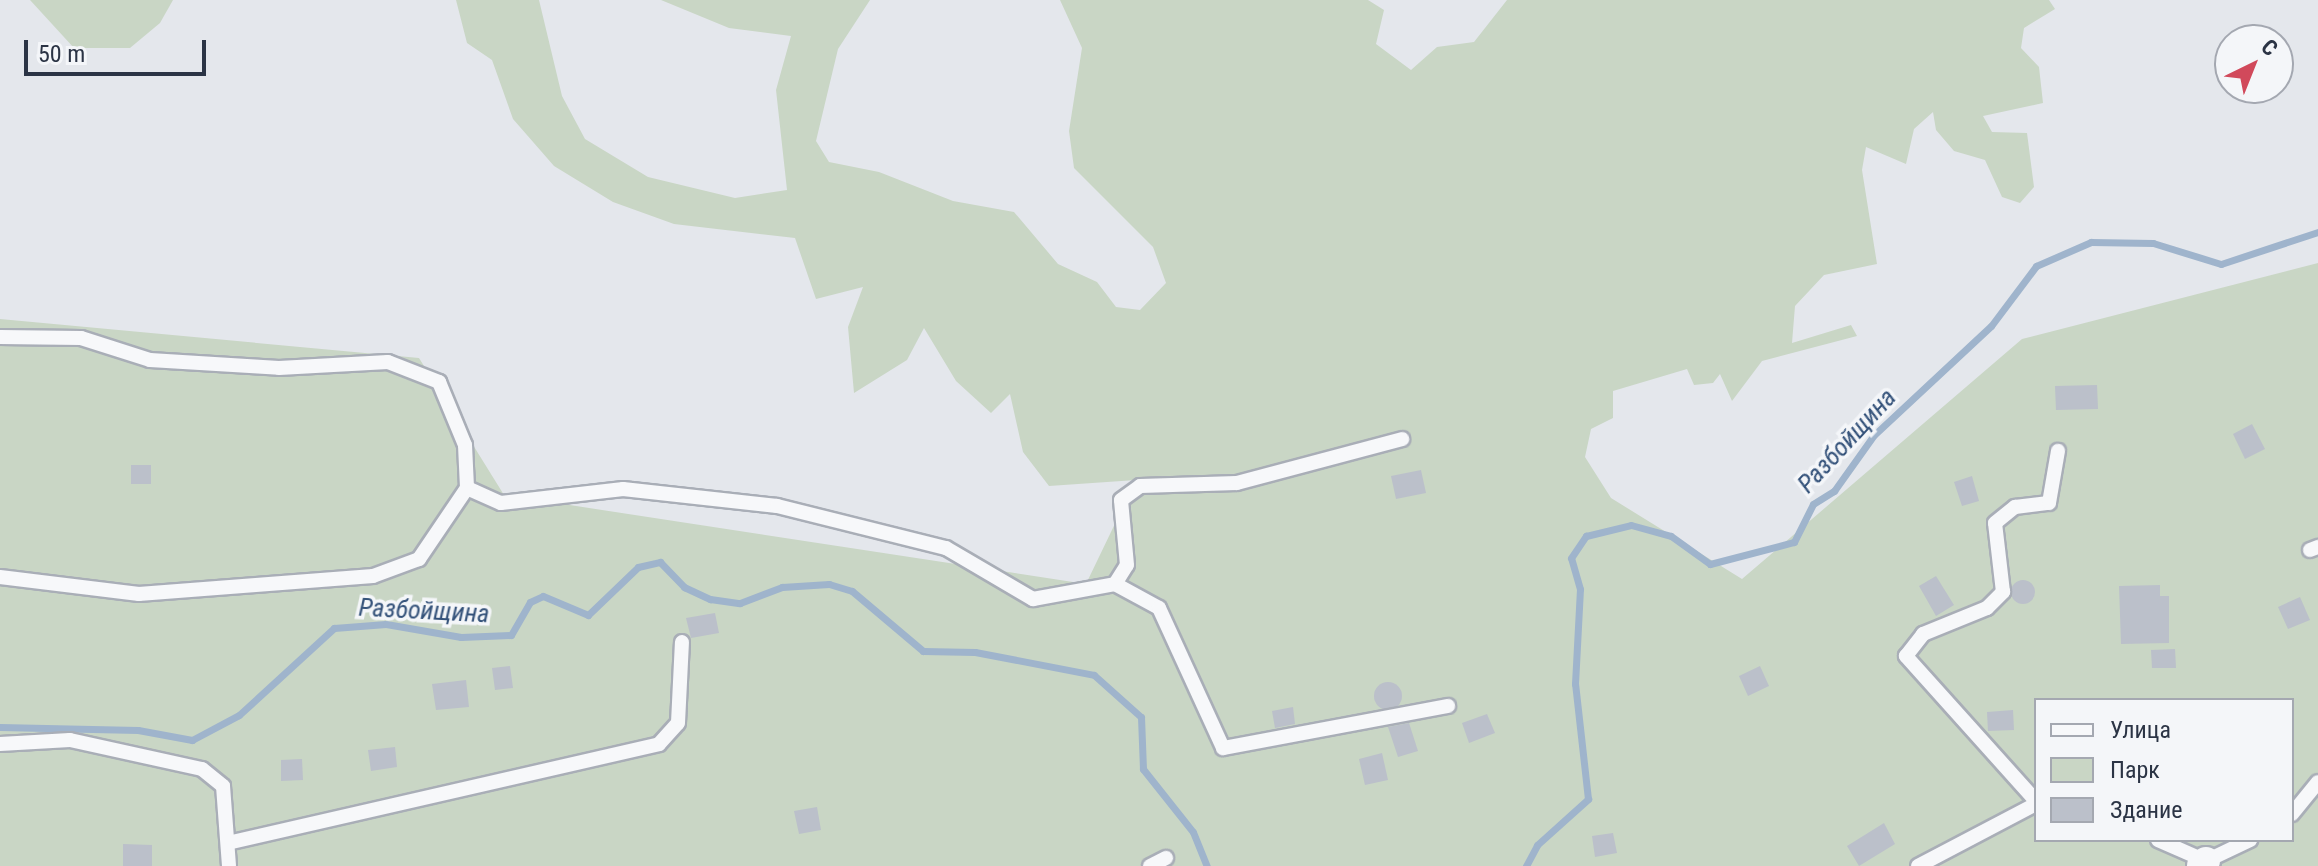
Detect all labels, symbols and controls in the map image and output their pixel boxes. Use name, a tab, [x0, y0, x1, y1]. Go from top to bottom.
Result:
scale bar	[28, 24, 210, 74]
north arrow	[2214, 24, 2294, 104]
text: С	[2256, 34, 2282, 61]
text: 50 m	[38, 40, 85, 68]
water label: Разбойщина	[1791, 382, 1903, 500]
water label: Разбойщина	[358, 592, 490, 630]
legend	[2034, 698, 2294, 842]
text: Улица	[2110, 716, 2171, 744]
text: Парк	[2110, 756, 2160, 784]
text: Здание	[2110, 796, 2182, 824]

